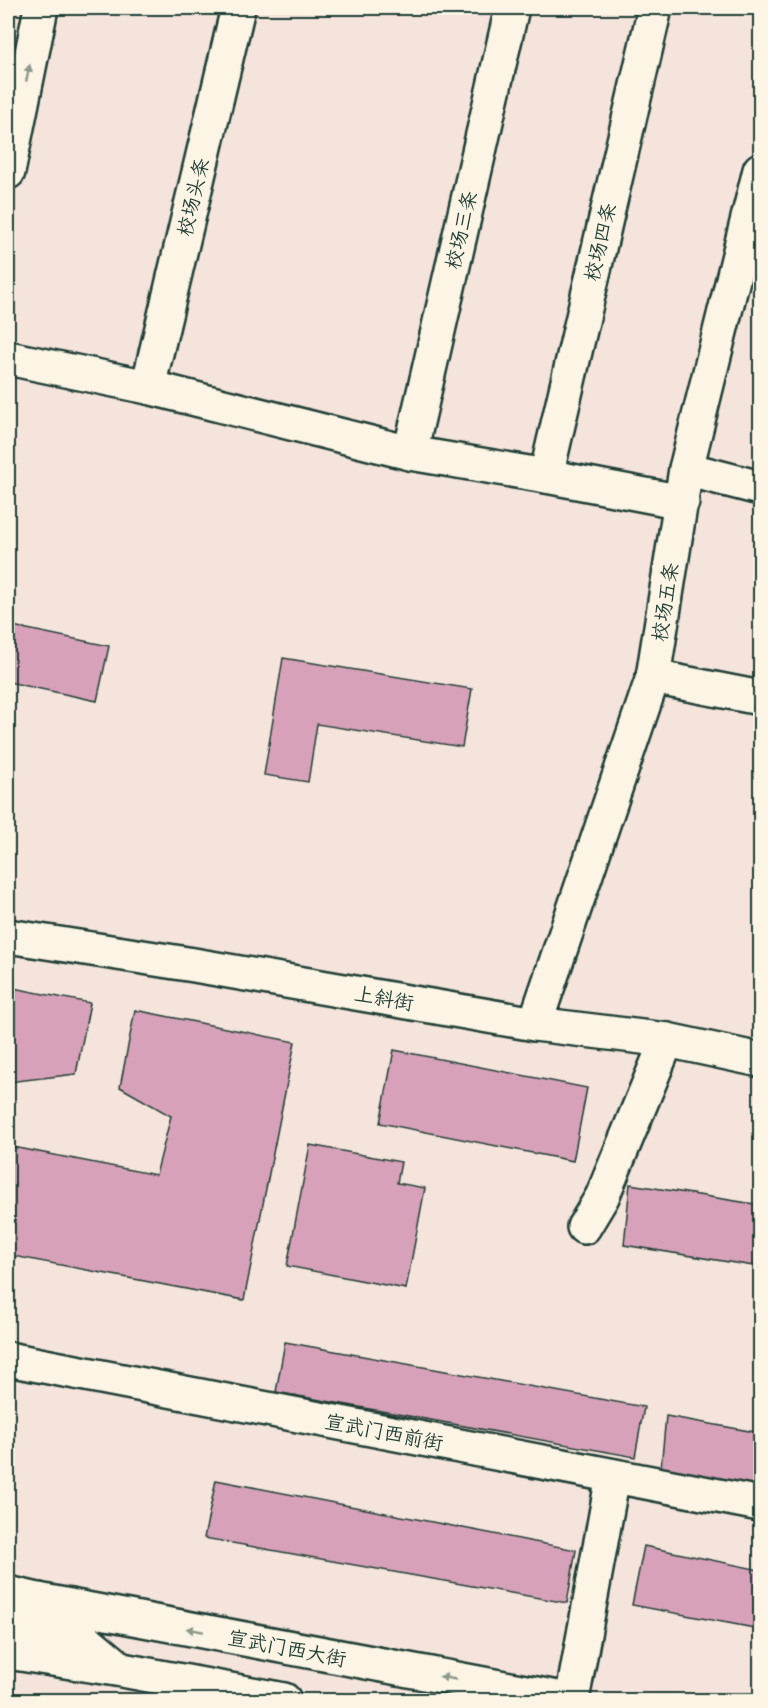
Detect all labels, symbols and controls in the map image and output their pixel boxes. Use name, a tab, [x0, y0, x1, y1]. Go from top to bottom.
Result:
one-way arrow	[24, 63, 33, 82]
street label: 校场头条	[172, 155, 215, 239]
street label: 校场三条	[440, 188, 483, 272]
street label: 校场四条	[579, 200, 622, 284]
street label: 校场五条	[647, 561, 684, 644]
street label: 上斜街	[352, 981, 416, 1016]
street label: 宣武门西前街	[323, 1409, 445, 1456]
one-way arrow	[185, 1625, 204, 1634]
street label: 宣武门西大街	[226, 1625, 348, 1672]
one-way arrow	[439, 1673, 458, 1682]

